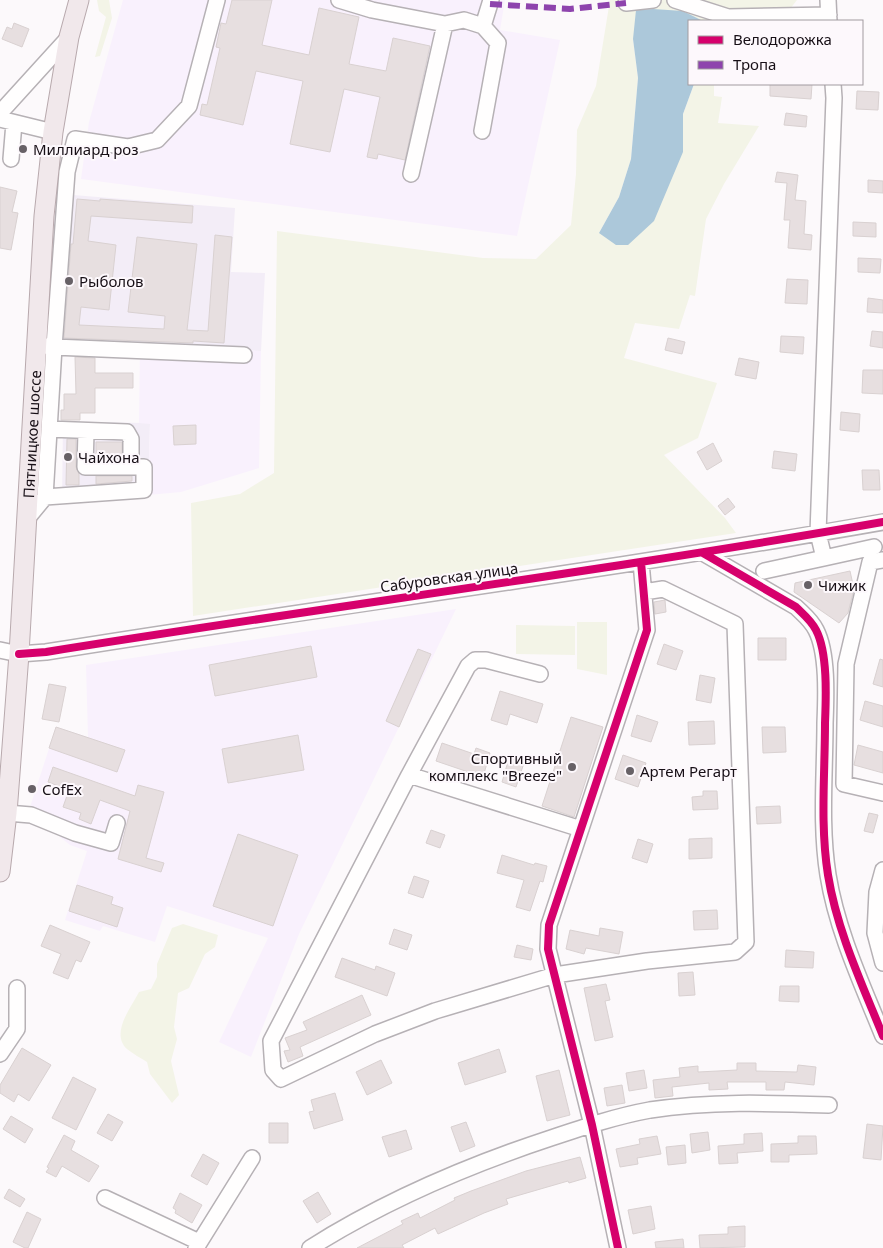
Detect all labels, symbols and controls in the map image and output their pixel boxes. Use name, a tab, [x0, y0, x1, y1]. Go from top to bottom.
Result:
legend	[688, 20, 863, 85]
text: Велодорожка	[733, 29, 832, 49]
text: Тропа	[733, 54, 776, 74]
place label: Миллиард роз	[33, 139, 139, 159]
marker: Миллиард роз	[17, 143, 29, 155]
place label: Рыболов	[79, 271, 144, 291]
marker: Рыболов	[63, 275, 75, 287]
street label: Пятницкое шоссе	[18, 370, 45, 499]
place label: Чайхона	[78, 447, 140, 467]
marker: Чайхона	[62, 451, 74, 463]
street label: Сабуровская улица	[379, 557, 519, 597]
place label: Чижик	[818, 575, 866, 595]
marker: Чижик	[802, 579, 814, 591]
place label: Спортивный комплекс "Breeze"	[429, 748, 562, 785]
marker: Спортивный комплекс "Breeze"	[566, 761, 578, 773]
place label: Артем Регарт	[640, 761, 737, 781]
marker: Артем Регарт	[624, 765, 636, 777]
place label: CofEx	[42, 779, 82, 799]
marker: CofEx	[26, 783, 38, 795]

